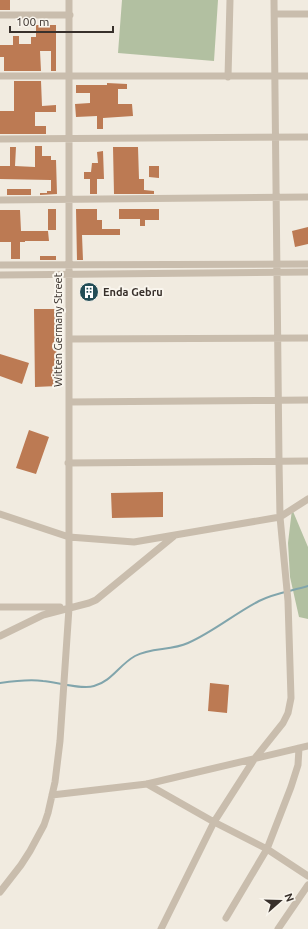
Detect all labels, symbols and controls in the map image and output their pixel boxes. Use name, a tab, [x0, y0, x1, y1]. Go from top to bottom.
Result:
scale bar	[10, 8, 113, 34]
text: 100 m	[16, 15, 49, 28]
street label: Witten Germany Street	[52, 272, 64, 387]
building icon: Enda Gebru	[78, 281, 100, 303]
place label: Enda Gebru	[103, 286, 163, 298]
north arrow	[260, 881, 300, 921]
text: N	[282, 892, 296, 903]

